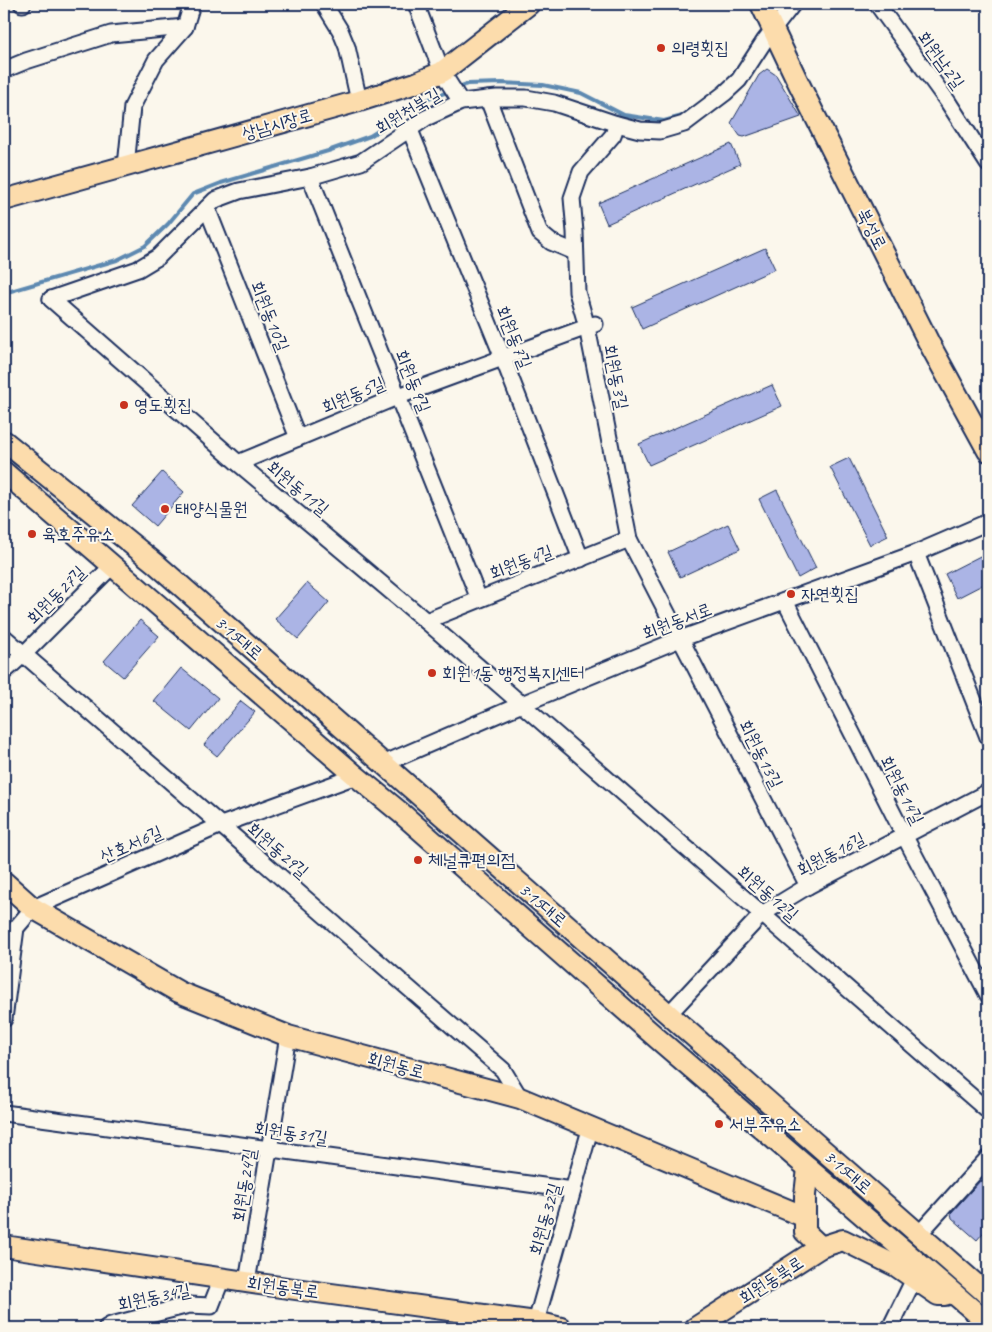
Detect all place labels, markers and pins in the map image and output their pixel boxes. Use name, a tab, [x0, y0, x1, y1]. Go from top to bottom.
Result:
place label: 의령횟집	[671, 37, 729, 59]
marker: 의령횟집	[655, 42, 667, 54]
place label: 영도횟집	[134, 394, 192, 416]
marker: 영도횟집	[118, 399, 130, 411]
place label: 태양식물원	[175, 498, 247, 520]
marker: 태양식물원	[159, 503, 171, 515]
place label: 육호주유소	[42, 523, 114, 545]
marker: 육호주유소	[26, 528, 38, 540]
place label: 자연횟집	[801, 583, 859, 605]
marker: 자연횟집	[785, 588, 797, 600]
place label: 회원1동 행정복지센터	[442, 662, 585, 684]
marker: 회원1동 행정복지센터	[426, 667, 438, 679]
place label: 체널큐편의점	[428, 849, 515, 871]
marker: 체널큐편의점	[412, 854, 424, 866]
place label: 서부주유소	[729, 1113, 801, 1135]
marker: 서부주유소	[713, 1118, 725, 1130]

